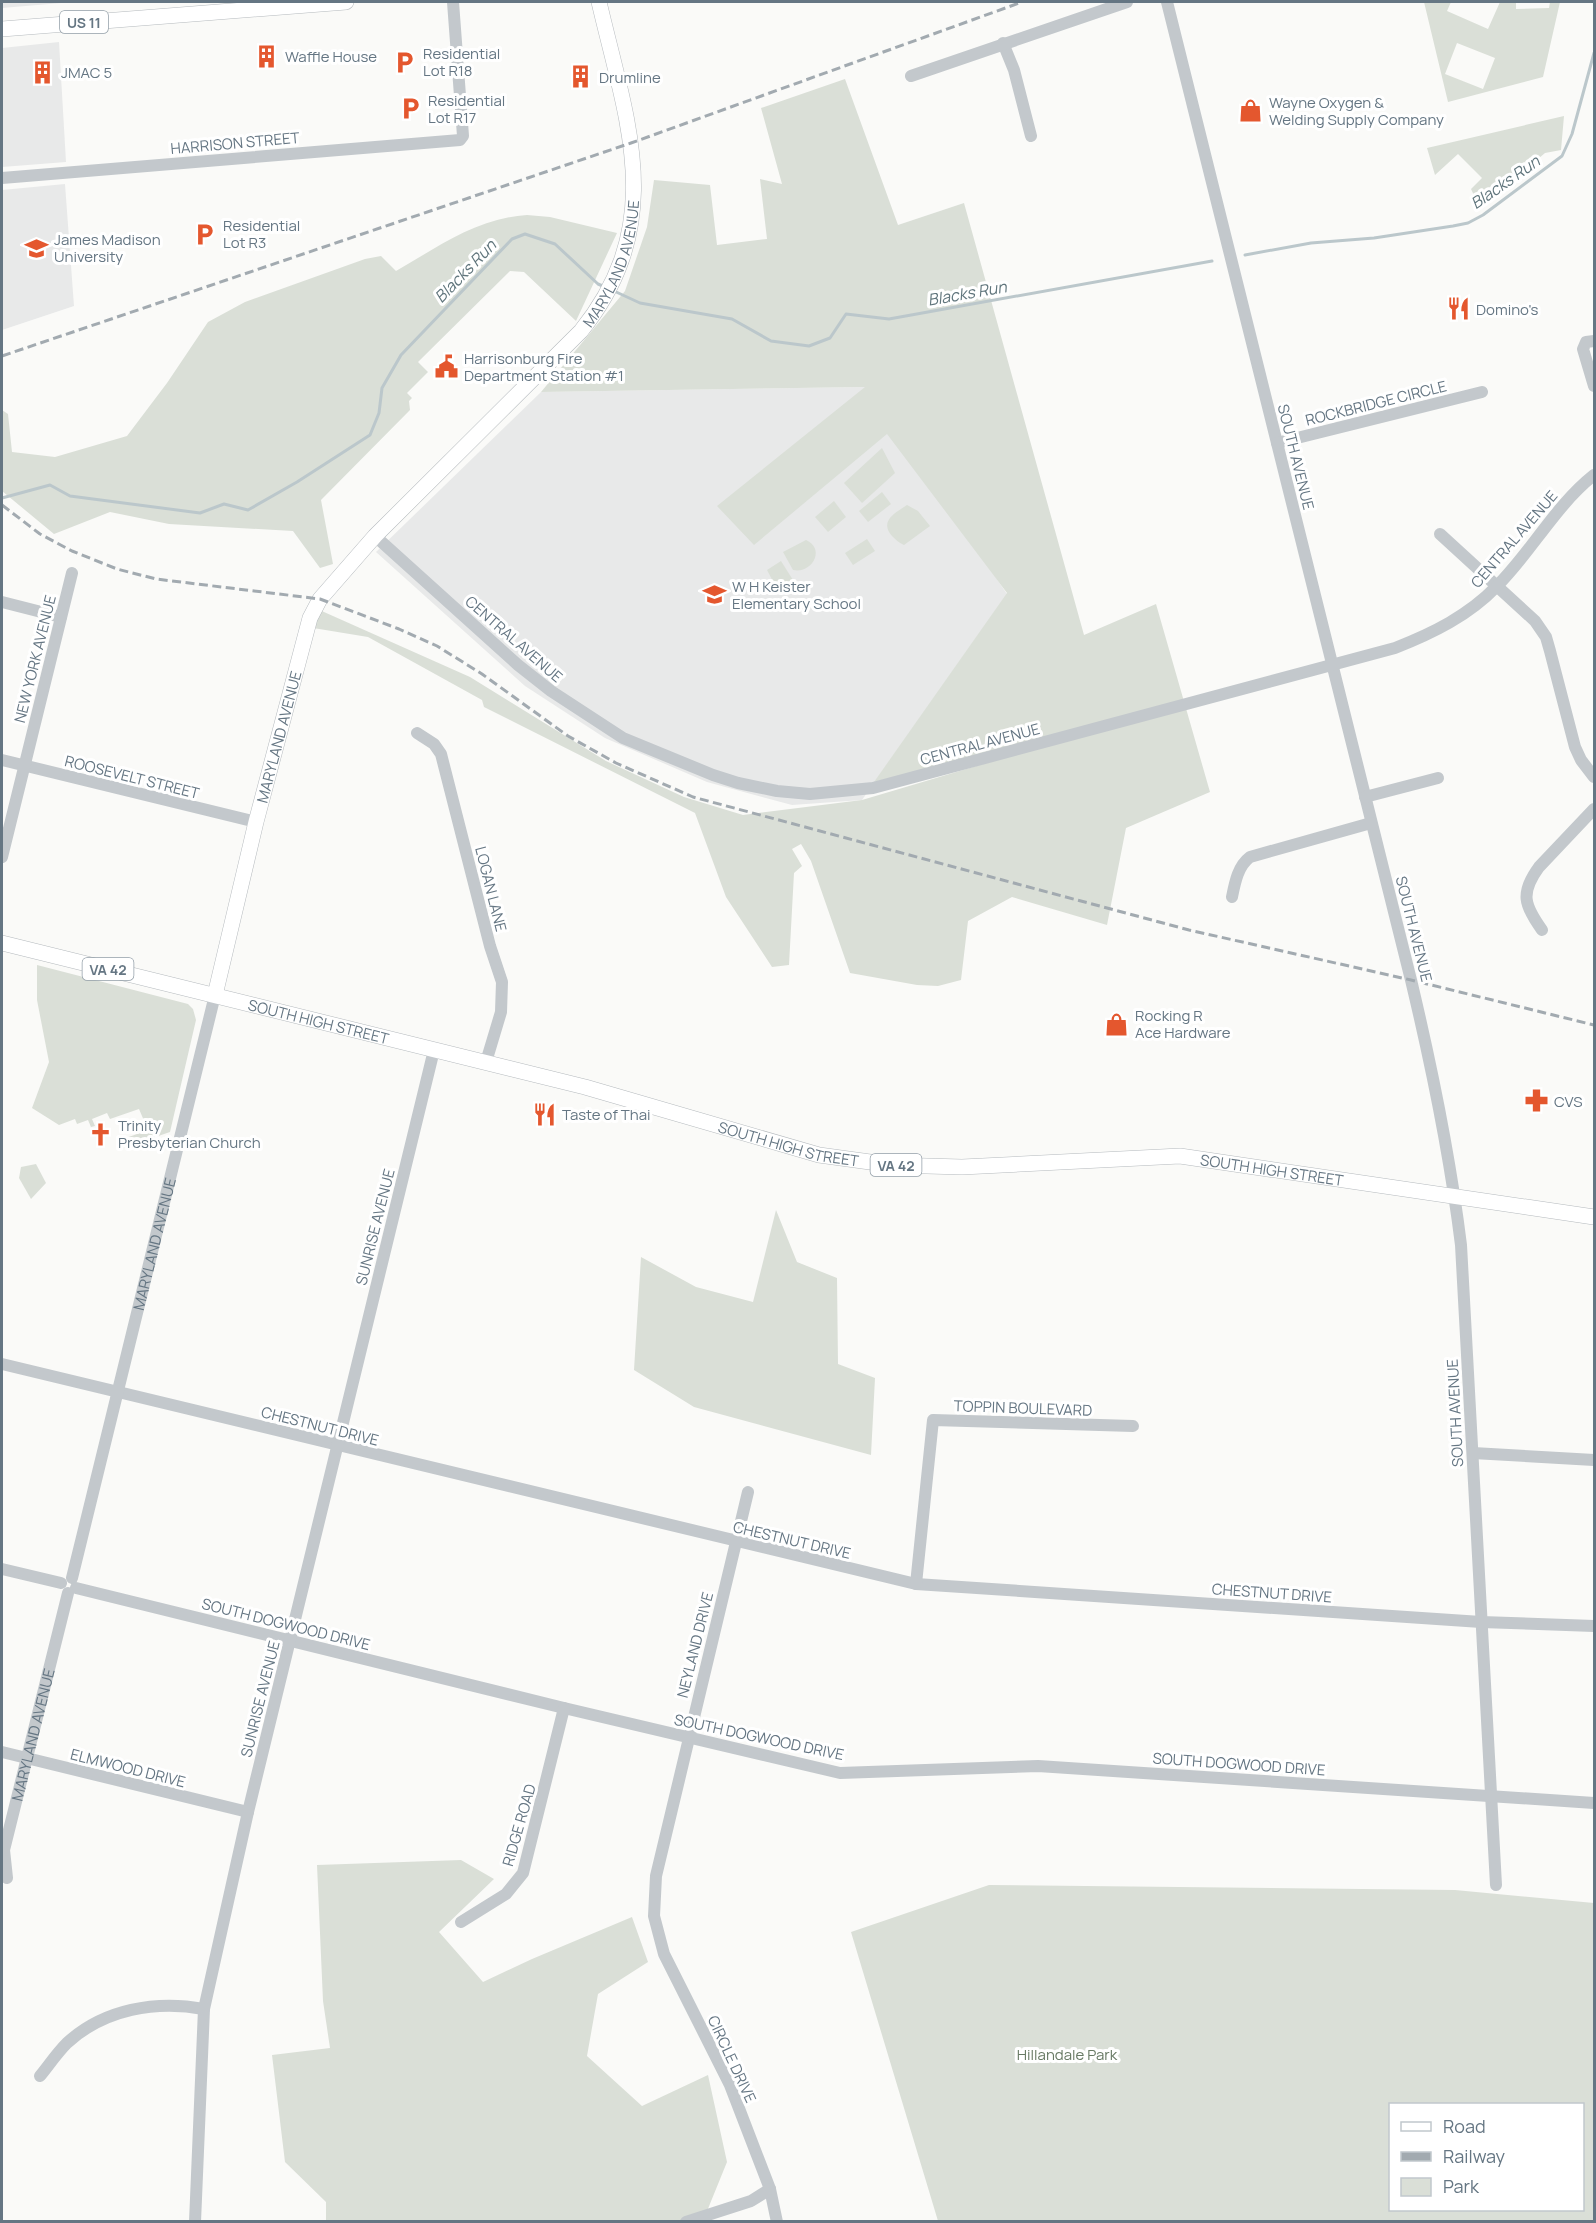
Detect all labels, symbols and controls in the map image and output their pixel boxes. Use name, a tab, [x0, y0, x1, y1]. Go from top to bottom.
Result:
road number: US 11	[60, 11, 108, 33]
building icon: Waffle House	[254, 43, 280, 69]
place label: Residential Lot R18	[423, 43, 500, 81]
place label: Waffle House	[285, 46, 377, 67]
parking icon: Residential Lot R18	[392, 49, 418, 75]
building icon: JMAC 5	[30, 59, 56, 85]
place label: JMAC 5	[61, 62, 112, 83]
building icon: Drumline	[568, 64, 594, 90]
place label: Drumline	[599, 67, 661, 88]
place label: Residential Lot R17	[428, 90, 505, 128]
place label: Wayne Oxygen & Welding Supply Company	[1269, 92, 1444, 130]
parking icon: Residential Lot R17	[397, 96, 423, 122]
shop icon: Wayne Oxygen & Welding Supply Company	[1238, 98, 1264, 124]
street label: HARRISON STREET	[170, 127, 300, 159]
water label: Blacks Run	[1466, 150, 1544, 214]
street label: MARYLAND AVENUE	[577, 199, 644, 331]
place label: Residential Lot R3	[223, 215, 300, 253]
parking icon: Residential Lot R3	[192, 221, 218, 247]
place label: James Madison University	[54, 229, 161, 267]
water label: Blacks Run	[429, 234, 501, 307]
school or university icon: James Madison University	[23, 235, 49, 261]
water label: Blacks Run	[926, 275, 1009, 311]
restaurant icon: Domino's	[1445, 296, 1471, 322]
place label: Domino's	[1476, 299, 1538, 320]
place label: Harrisonburg Fire Department Station #1	[464, 348, 624, 386]
public building icon: Harrisonburg Fire Department Station #1	[433, 354, 459, 380]
street label: ROCKBRIDGE CIRCLE	[1303, 375, 1449, 431]
street label: SOUTH AVENUE	[1273, 402, 1319, 512]
street label: CENTRAL AVENUE	[1466, 486, 1562, 592]
place label: W H Keister Elementary School	[732, 576, 861, 614]
school or university icon: W H Keister Elementary School	[701, 582, 727, 608]
street label: CENTRAL AVENUE	[461, 591, 567, 687]
street label: NEW YORK AVENUE	[9, 593, 61, 725]
street label: MARYLAND AVENUE	[251, 668, 306, 805]
street label: CENTRAL AVENUE	[918, 718, 1042, 770]
street label: ROOSEVELT STREET	[63, 750, 201, 804]
street label: LOGAN LANE	[470, 844, 512, 934]
street label: SOUTH AVENUE	[1391, 874, 1437, 984]
road number: VA 42	[82, 958, 134, 980]
street label: SOUTH HIGH STREET	[246, 994, 391, 1049]
place label: Rocking R Ace Hardware	[1135, 1005, 1231, 1043]
shop icon: Rocking R Ace Hardware	[1104, 1011, 1130, 1037]
pharmacy icon: CVS	[1523, 1088, 1549, 1114]
place label: CVS	[1554, 1091, 1582, 1112]
restaurant icon: Taste of Thai	[531, 1101, 557, 1127]
place label: Taste of Thai	[562, 1104, 650, 1125]
place label: Trinity Presbyterian Church	[118, 1115, 261, 1153]
street label: SOUTH HIGH STREET	[716, 1116, 860, 1171]
church icon: Trinity Presbyterian Church	[87, 1121, 113, 1147]
street label: SOUTH HIGH STREET	[1199, 1149, 1345, 1190]
road number: VA 42	[870, 1154, 922, 1176]
street label: SUNRISE AVENUE	[350, 1167, 400, 1287]
street label: MARYLAND AVENUE	[128, 1175, 180, 1312]
street label: SOUTH AVENUE	[1442, 1358, 1468, 1468]
street label: TOPPIN BOULEVARD	[953, 1395, 1093, 1421]
street label: CHESTNUT DRIVE	[259, 1401, 381, 1451]
street label: CHESTNUT DRIVE	[731, 1516, 853, 1564]
street label: CHESTNUT DRIVE	[1211, 1578, 1333, 1608]
street label: NEYLAND DRIVE	[672, 1590, 718, 1700]
street label: SOUTH DOGWOOD DRIVE	[200, 1593, 372, 1655]
street label: SUNRISE AVENUE	[235, 1639, 285, 1759]
street label: MARYLAND AVENUE	[6, 1666, 59, 1803]
street label: SOUTH DOGWOOD DRIVE	[672, 1709, 846, 1765]
street label: ELMWOOD DRIVE	[68, 1744, 188, 1792]
street label: SOUTH DOGWOOD DRIVE	[1152, 1747, 1326, 1781]
street label: RIDGE ROAD	[497, 1781, 541, 1869]
street label: CIRCLE DRIVE	[703, 2012, 761, 2106]
park label: Hillandale Park	[1017, 2044, 1118, 2065]
legend	[1389, 2103, 1584, 2211]
text: Road	[1443, 2114, 1486, 2138]
text: Railway	[1443, 2144, 1505, 2168]
text: Park	[1443, 2174, 1480, 2198]

